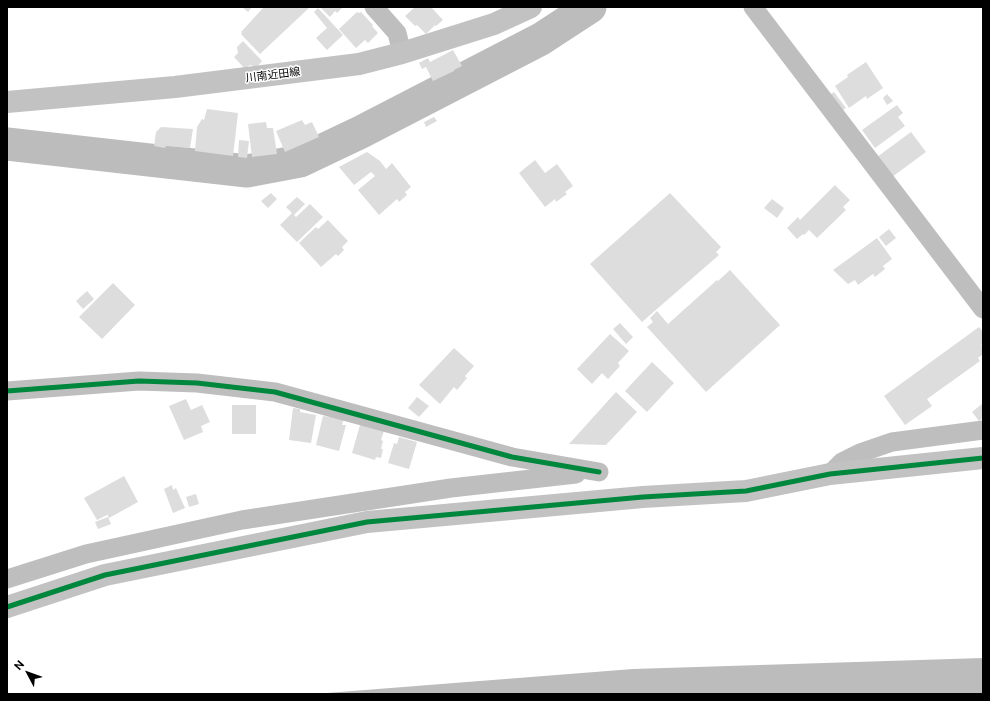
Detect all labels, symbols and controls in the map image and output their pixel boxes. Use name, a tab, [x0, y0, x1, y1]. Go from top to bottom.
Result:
street label: 川南近田線	[245, 65, 301, 85]
north arrow	[8, 653, 48, 693]
text: N	[12, 658, 26, 672]

